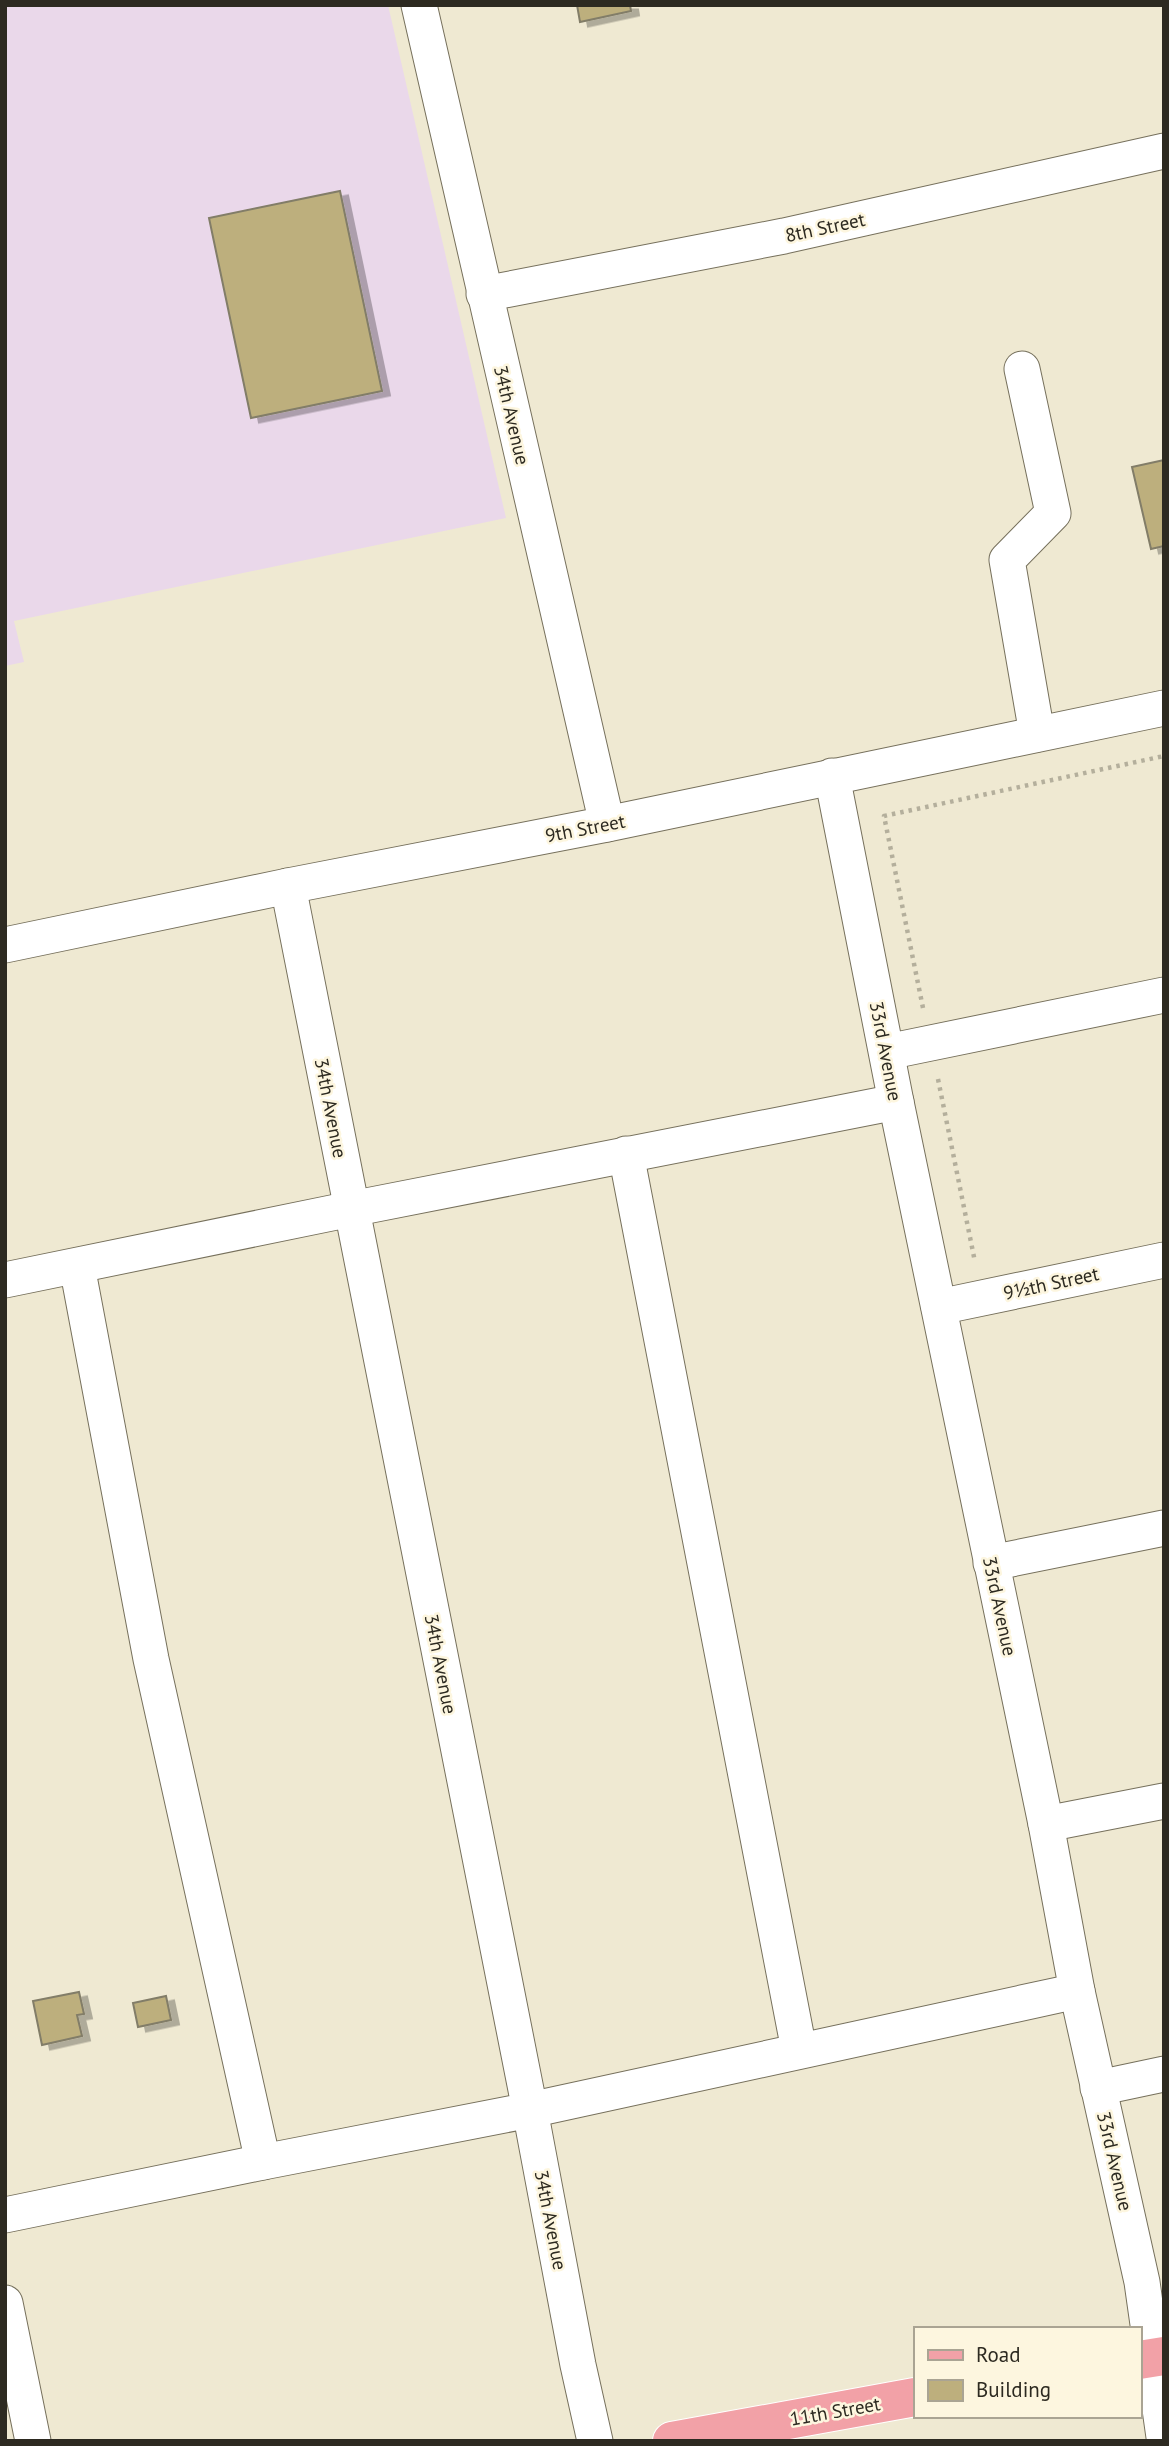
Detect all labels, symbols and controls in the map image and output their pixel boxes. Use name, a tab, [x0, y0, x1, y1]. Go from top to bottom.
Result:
street label: 8th Street	[783, 207, 868, 247]
street label: 34th Avenue	[489, 363, 535, 467]
street label: 9th Street	[543, 808, 627, 847]
street label: 33rd Avenue	[865, 999, 907, 1103]
street label: 34th Avenue	[310, 1056, 352, 1160]
street label: 9½th Street	[1001, 1261, 1101, 1305]
street label: 33rd Avenue	[978, 1554, 1022, 1658]
street label: 34th Avenue	[420, 1612, 462, 1716]
street label: 33rd Avenue	[1092, 2109, 1138, 2213]
street label: 34th Avenue	[530, 2168, 572, 2272]
legend	[914, 2327, 1141, 2418]
text: Road	[976, 2341, 1020, 2368]
text: Building	[976, 2376, 1051, 2403]
street label: 11th Street	[788, 2391, 883, 2431]

